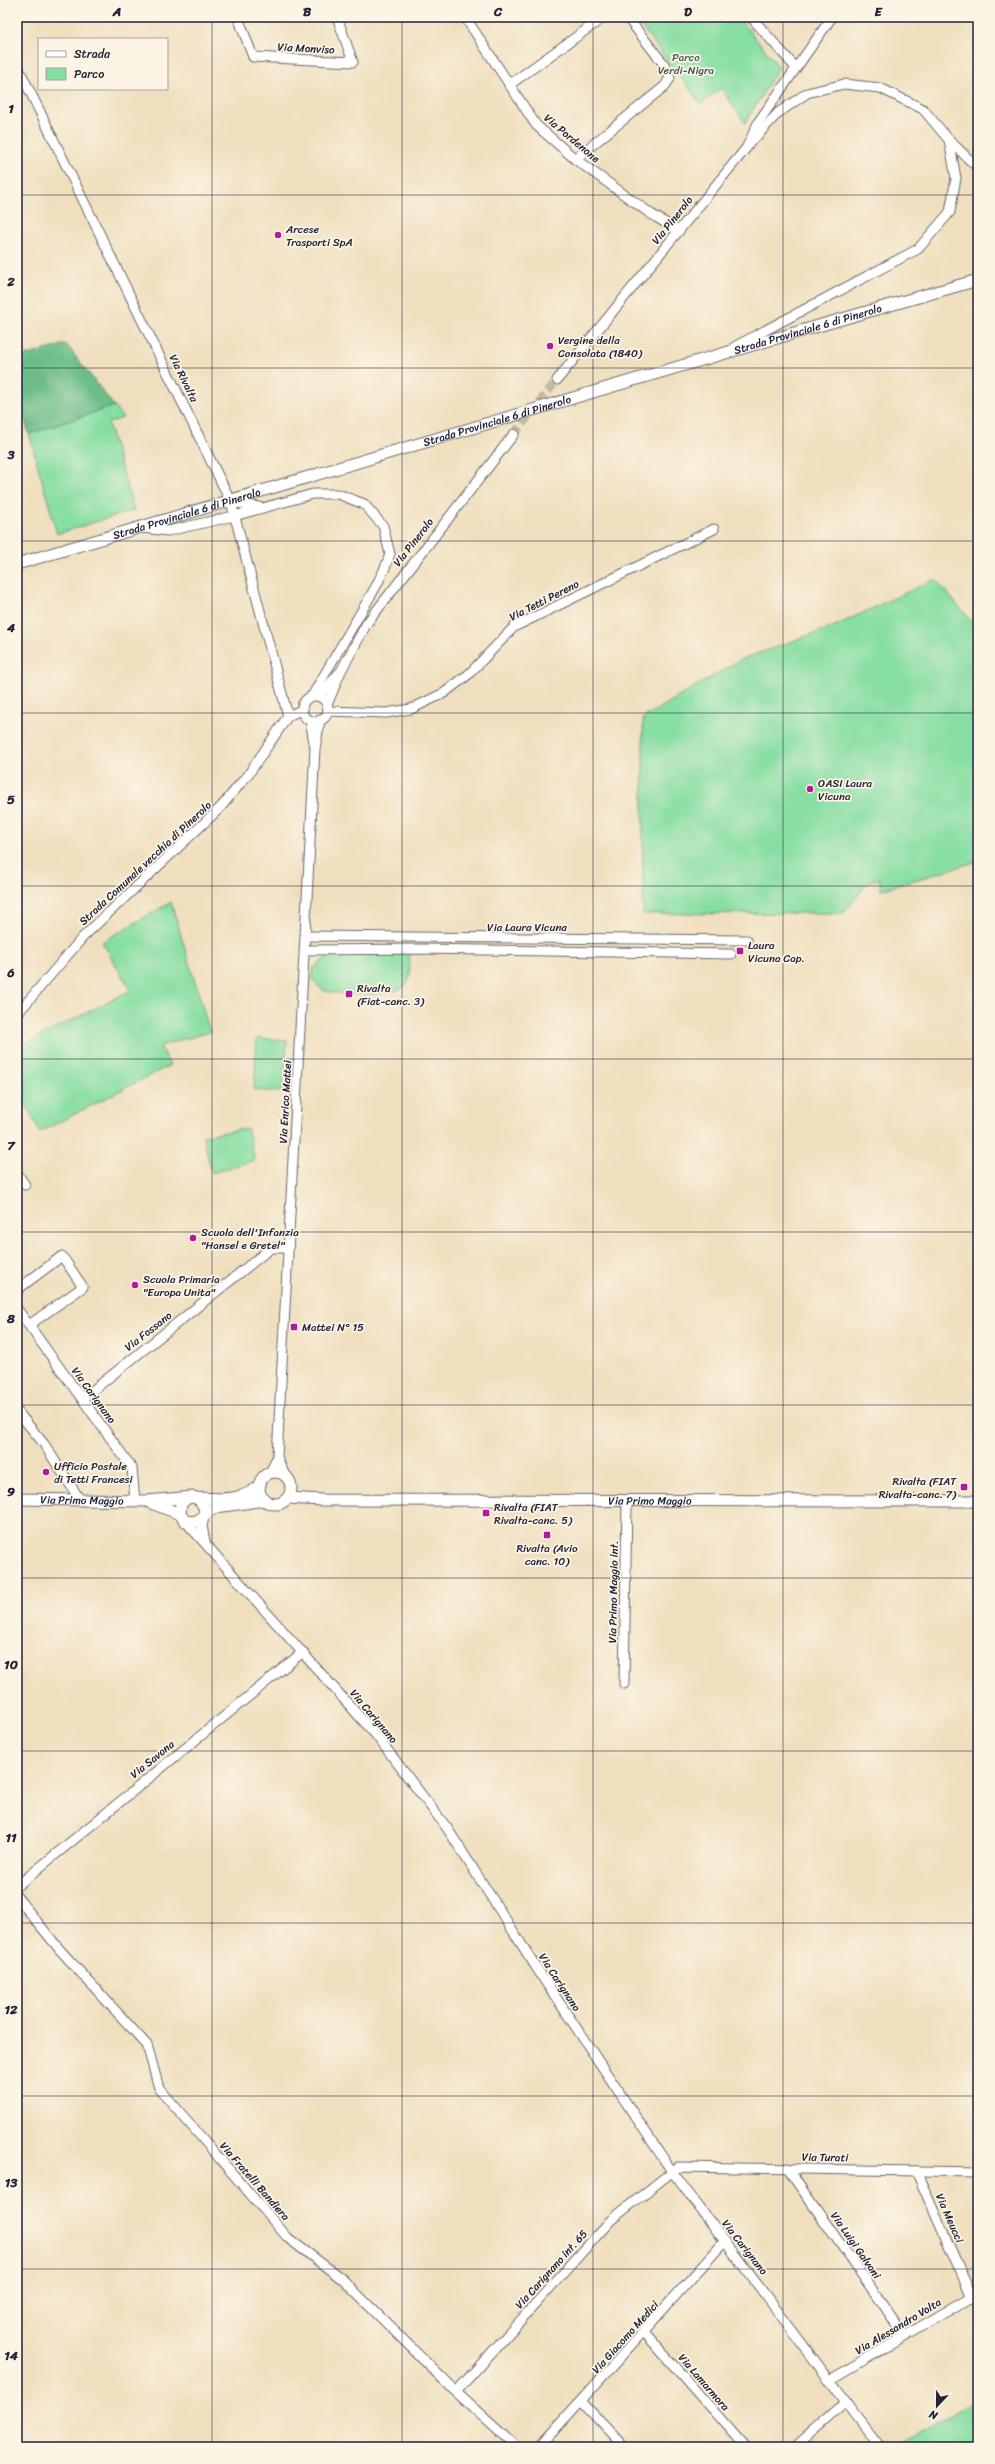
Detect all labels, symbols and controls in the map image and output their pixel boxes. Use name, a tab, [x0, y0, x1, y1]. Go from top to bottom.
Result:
text: A	[112, 0, 121, 23]
text: B	[303, 0, 312, 23]
text: C	[493, 0, 503, 23]
text: D	[684, 0, 692, 23]
text: E	[874, 0, 883, 23]
legend	[38, 38, 168, 90]
street label: Via Monviso	[277, 38, 335, 59]
text: Strada	[74, 43, 111, 65]
park label: Parco Verdi-Nigra	[658, 48, 715, 80]
text: Parco	[74, 63, 104, 85]
text: 1	[8, 97, 14, 120]
street label: Via Pordenone	[539, 109, 605, 168]
street label: Via Pinerolo	[647, 191, 698, 249]
place label: Arcese Trasporti SpA	[285, 220, 353, 252]
marker: Arcese Trasporti SpA	[273, 230, 283, 240]
text: 2	[6, 270, 15, 293]
street label: Strada Provinciale 6 di Pinerolo	[732, 299, 885, 360]
place label: Vergine della Consolata (1840)	[558, 331, 643, 363]
marker: Vergine della Consolata (1840)	[545, 341, 555, 351]
street label: Via Rivalta	[164, 351, 204, 406]
street label: Strada Provinciale 6 di Pinerolo	[421, 390, 574, 452]
text: 3	[6, 443, 15, 466]
street label: Strada Provinciale 6 di Pinerolo	[110, 483, 263, 545]
street label: Via Pinerolo	[388, 513, 439, 571]
street label: Via Tetti Pereno	[506, 574, 583, 626]
text: 4	[6, 616, 16, 639]
place label: OASI Laura Vicuna	[818, 774, 872, 806]
marker: OASI Laura Vicuna	[805, 784, 815, 794]
text: 5	[7, 788, 15, 811]
street label: Strada Comunale vecchia di Pinerolo	[75, 796, 216, 930]
street label: Via Laura Vicuna	[487, 918, 567, 937]
place label: Laura Vicuna Cap.	[748, 936, 805, 968]
marker: Laura Vicuna Cap.	[735, 946, 745, 956]
text: 6	[6, 961, 15, 984]
place label: Rivalta (Fiat-canc. 3)	[357, 979, 425, 1011]
marker: Rivalta (Fiat-canc. 3)	[344, 989, 354, 999]
street label: Via Enrico Mattei	[274, 1059, 297, 1144]
text: 7	[7, 1134, 16, 1157]
place label: Scuola dell'Infanzia "Hansel e Gretel"	[201, 1223, 299, 1255]
marker: Scuola dell'Infanzia "Hansel e Gretel"	[188, 1233, 198, 1243]
place label: Scuola Primaria "Europa Unita"	[143, 1270, 220, 1302]
marker: Scuola Primaria "Europa Unita"	[130, 1280, 140, 1290]
street label: Via Fossano	[120, 1306, 177, 1356]
text: 8	[6, 1307, 15, 1330]
place label: Mattei N° 15	[302, 1318, 364, 1337]
marker: Mattei N° 15	[289, 1322, 299, 1332]
street label: Via Carignano	[66, 1363, 121, 1428]
place label: Ufficio Postale di Tetti Francesi	[54, 1457, 134, 1489]
marker: Ufficio Postale di Tetti Francesi	[41, 1467, 51, 1477]
place label: Rivalta (FIAT Rivalta-canc. 7)	[879, 1472, 957, 1504]
text: 9	[7, 1480, 15, 1503]
marker: Rivalta (FIAT Rivalta-canc. 7)	[959, 1482, 969, 1492]
street label: Via Primo Maggio	[40, 1490, 124, 1511]
street label: Via Primo Maggio	[608, 1491, 692, 1511]
place label: Rivalta (FIAT Rivalta-canc. 5)	[494, 1498, 573, 1530]
marker: Rivalta (FIAT Rivalta-canc. 5)	[481, 1508, 491, 1518]
marker: Rivalta (Avio canc. 10)	[542, 1530, 552, 1540]
place label: Rivalta (Avio canc. 10)	[516, 1539, 578, 1571]
street label: Via Primo Maggio int.	[603, 1541, 624, 1643]
text: 10	[4, 1653, 18, 1676]
street label: Via Carignano	[345, 1685, 403, 1748]
street label: Via Savona	[126, 1735, 179, 1783]
text: 11	[5, 1826, 17, 1849]
street label: Via Carignano	[534, 1949, 586, 2016]
text: 12	[4, 1998, 18, 2021]
street label: Via Fratelli Bandiera	[215, 2138, 295, 2225]
street label: Via Turati	[802, 2148, 849, 2167]
text: 13	[5, 2171, 18, 2194]
street label: Via Meucci	[930, 2190, 969, 2247]
street label: Via Luigi Galvani	[825, 2208, 886, 2284]
street label: Via Carignano	[717, 2215, 773, 2280]
street label: Via Carignano int. 65	[510, 2225, 593, 2313]
street label: Via Alessandro Volta	[851, 2293, 946, 2360]
street label: Via Giacomo Medici	[587, 2296, 664, 2378]
text: 14	[4, 2344, 19, 2367]
street label: Via Lamarmora	[673, 2349, 734, 2416]
north arrow	[917, 2386, 957, 2426]
text: N	[926, 2404, 941, 2425]

